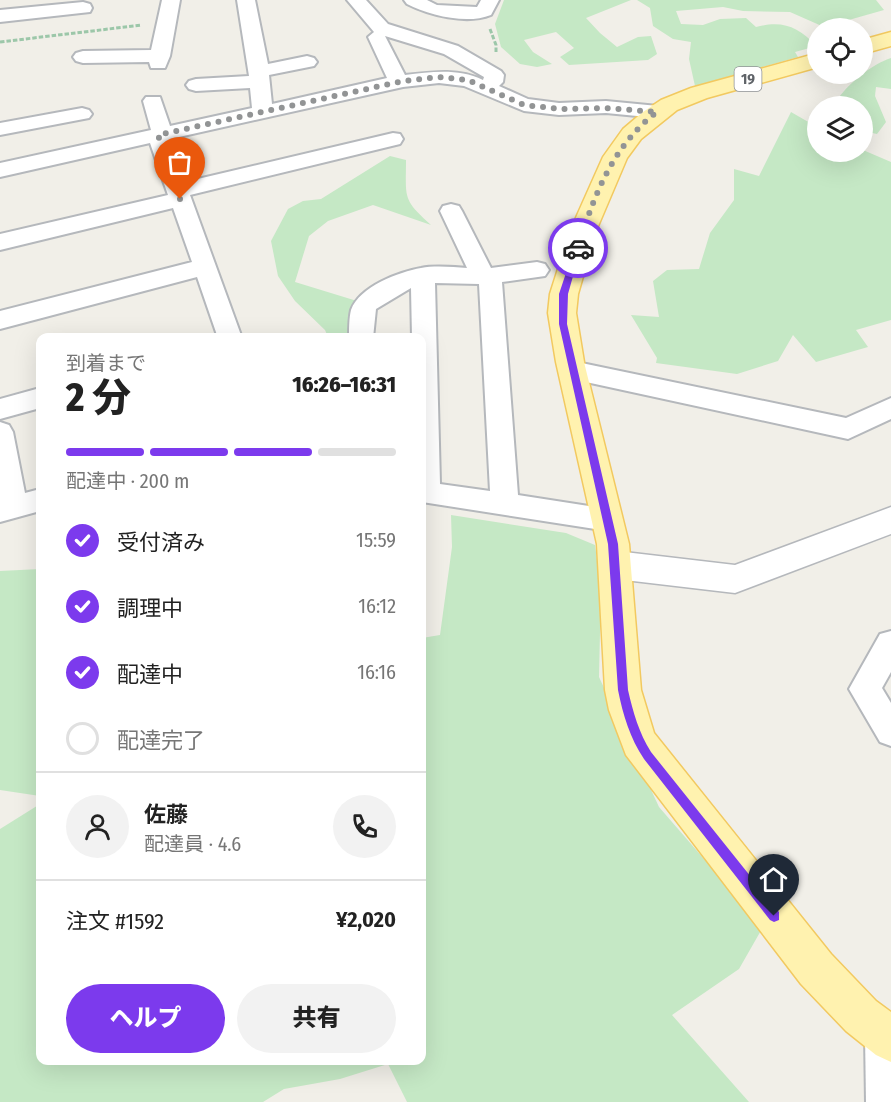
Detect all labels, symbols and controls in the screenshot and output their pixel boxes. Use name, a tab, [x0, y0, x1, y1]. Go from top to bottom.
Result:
map controls	[807, 18, 873, 162]
button: locate	[807, 18, 873, 84]
road number: 19	[734, 67, 762, 91]
button: layers	[807, 96, 873, 162]
pin	[154, 137, 205, 199]
icon: bag	[163, 146, 196, 179]
courier	[548, 218, 608, 278]
icon: car	[562, 232, 595, 265]
text: 到着まで	[66, 351, 146, 375]
text: 16:26–16:31	[292, 371, 396, 398]
text: 2 分	[66, 375, 131, 421]
text: 配達中 · 200 m	[66, 469, 189, 493]
icon: check	[66, 524, 99, 557]
text: 15:59	[356, 528, 396, 552]
text: 受付済み	[117, 529, 205, 556]
icon: check	[66, 590, 99, 623]
text: 16:12	[358, 594, 396, 618]
text: 調理中	[117, 595, 183, 622]
icon: check	[66, 656, 99, 689]
text: 16:16	[357, 660, 396, 684]
text: 配達中	[117, 661, 183, 688]
text: 配達完了	[117, 727, 205, 754]
button: person	[66, 795, 129, 858]
button: phone	[333, 795, 396, 858]
text: 佐藤	[144, 801, 188, 828]
text: 配達員 · 4.6	[144, 832, 241, 856]
pin	[748, 854, 799, 916]
icon: home	[757, 863, 790, 896]
text: ¥2,020	[336, 906, 396, 933]
text: 注文 #1592	[66, 908, 164, 935]
button: ヘルプ	[66, 984, 225, 1053]
button: 共有	[237, 984, 396, 1053]

